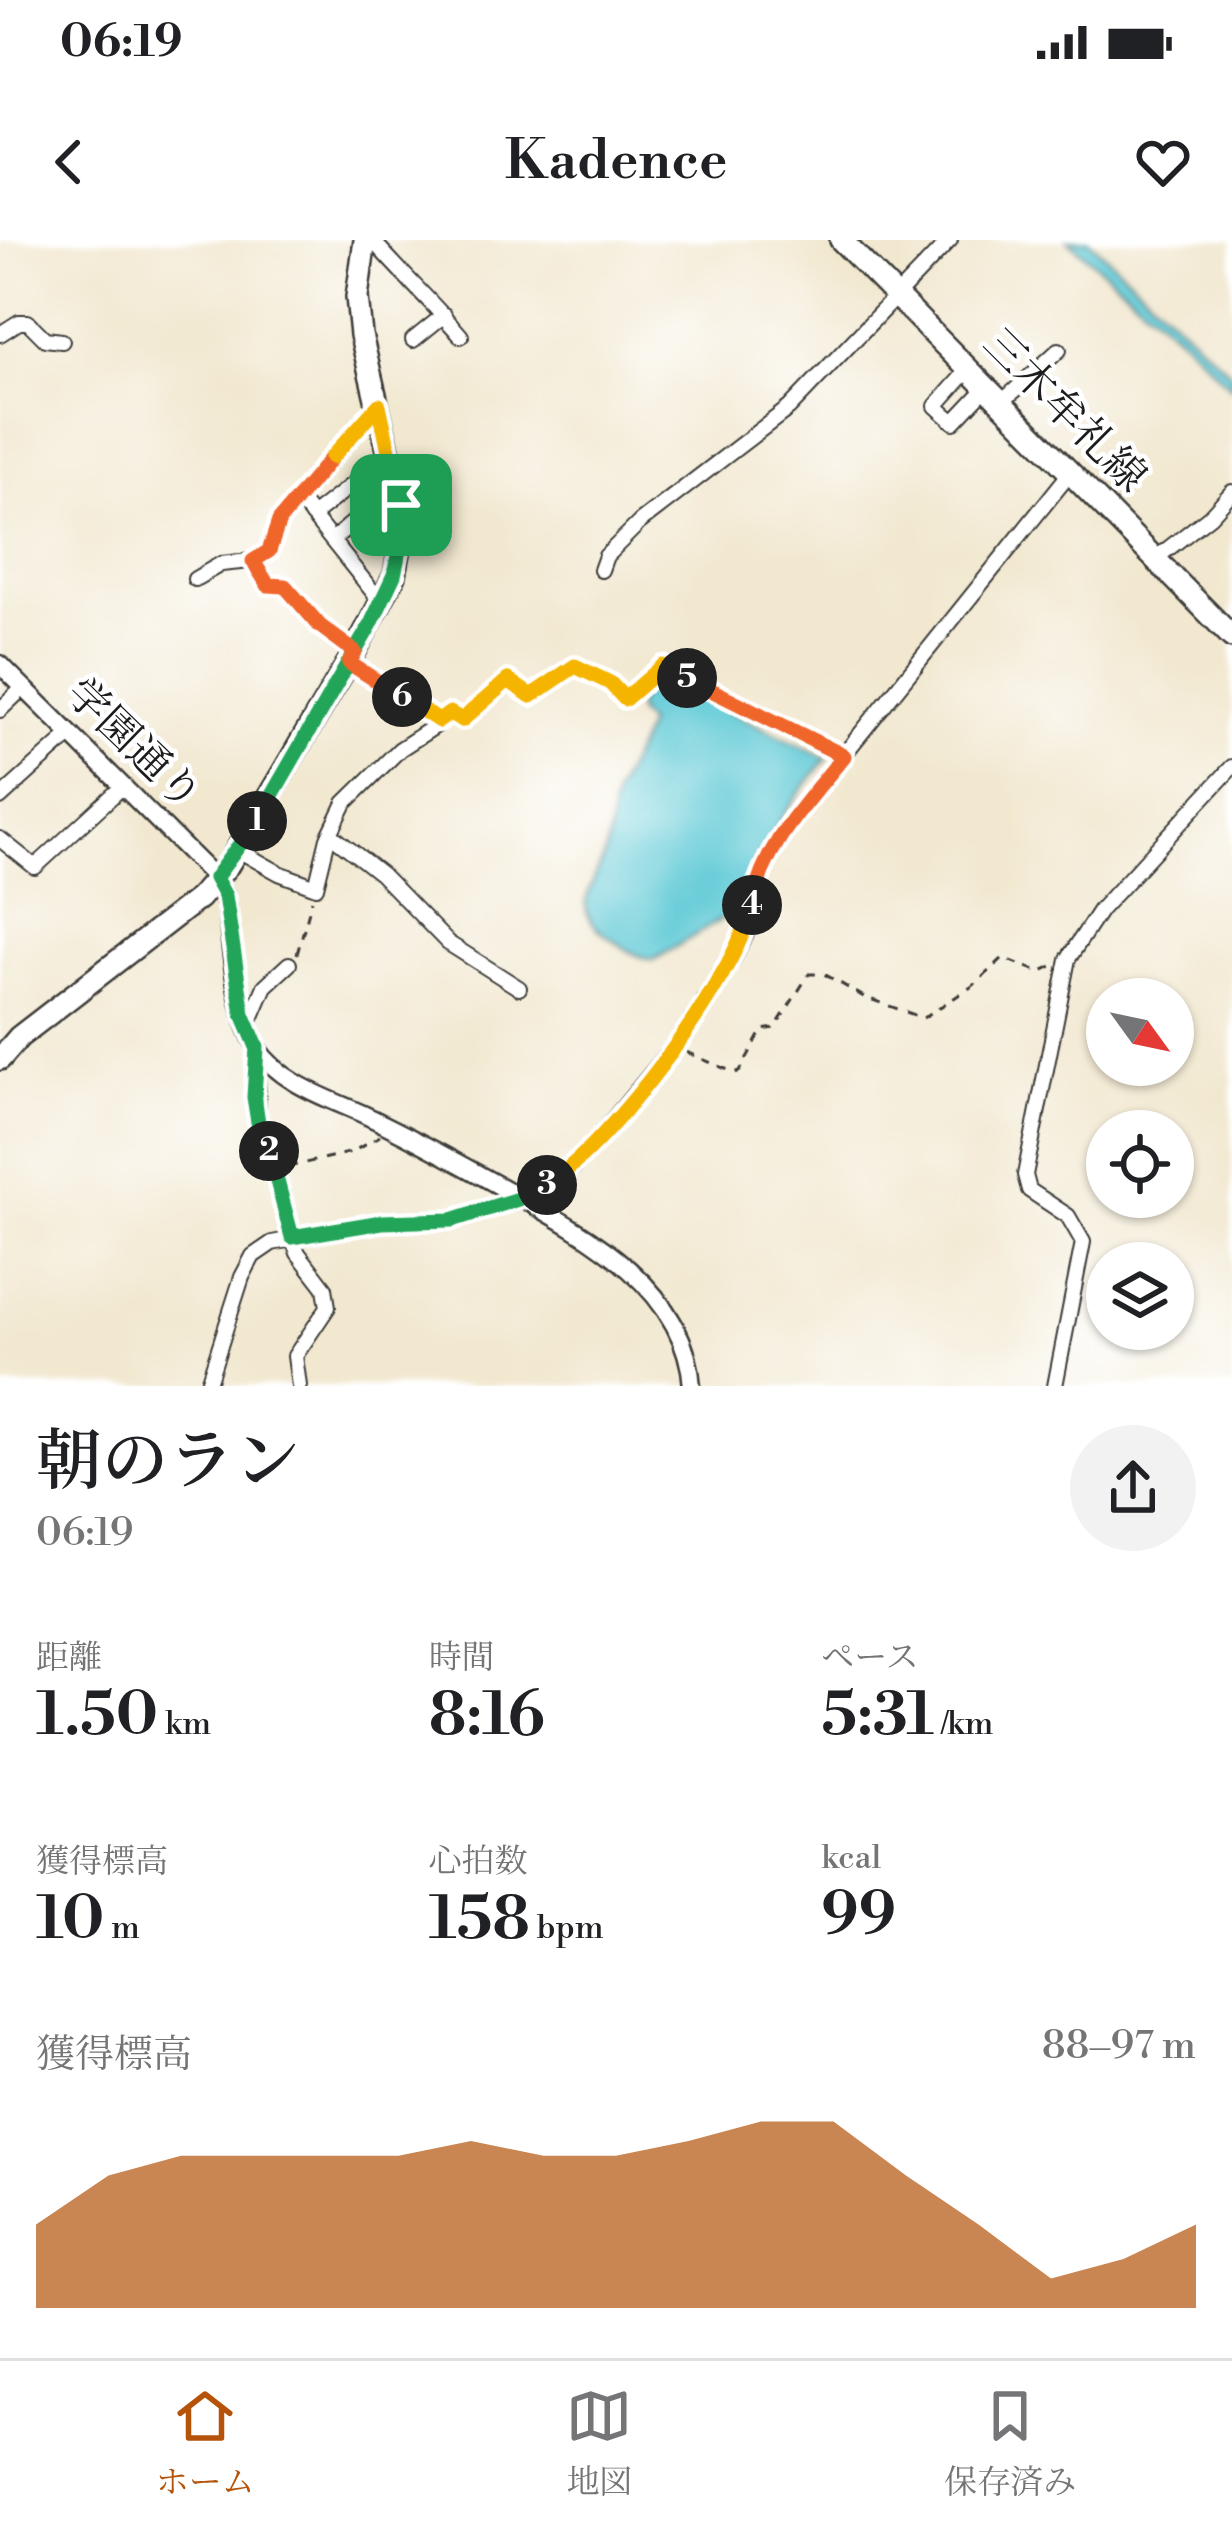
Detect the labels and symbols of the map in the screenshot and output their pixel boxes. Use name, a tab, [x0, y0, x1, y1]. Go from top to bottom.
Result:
street label: 三木牟礼線	[971, 318, 1157, 504]
pin	[350, 454, 452, 556]
pin: 5	[657, 648, 717, 708]
pin: 6	[372, 667, 432, 727]
street label: 学園通り	[54, 668, 212, 822]
pin: 1	[227, 791, 287, 851]
pin: 4	[722, 875, 782, 935]
north arrow	[1086, 978, 1194, 1086]
pin: 2	[239, 1121, 299, 1181]
pin: 3	[517, 1155, 577, 1215]

